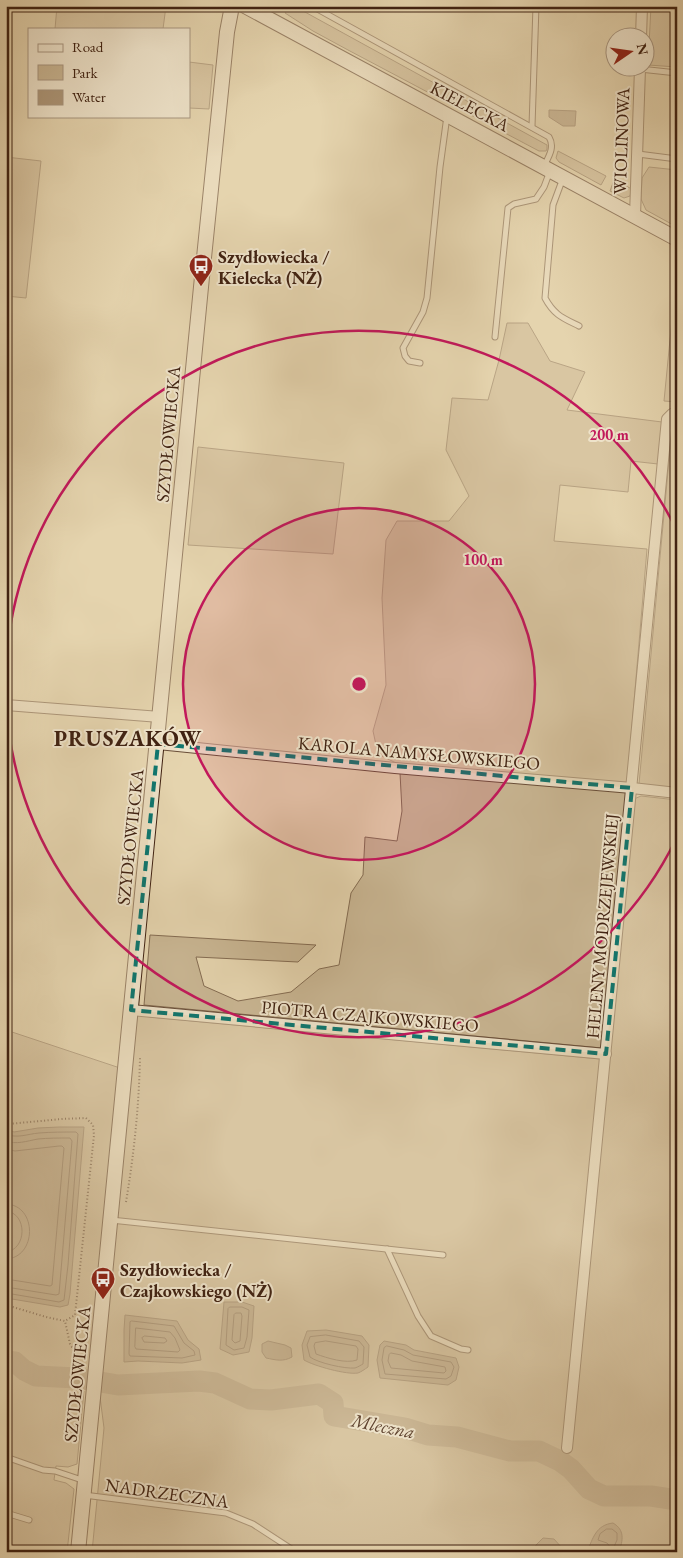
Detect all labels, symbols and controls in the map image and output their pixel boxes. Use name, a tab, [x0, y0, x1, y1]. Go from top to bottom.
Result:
legend	[28, 28, 190, 118]
north arrow	[606, 28, 656, 78]
text: Road	[72, 37, 104, 56]
text: N	[633, 42, 653, 57]
text: Park	[72, 63, 99, 82]
street label: KIELECKA	[426, 75, 514, 137]
text: Water	[72, 87, 106, 106]
street label: WIOLINOWA	[608, 87, 634, 195]
place label: Szydłowiecka / Kielecka (NŻ)	[218, 245, 330, 289]
bus stop icon: Szydłowiecka / Kielecka (NŻ)	[188, 253, 214, 287]
street label: SZYDŁOWIECKA	[151, 364, 185, 503]
text: 200 m	[589, 425, 629, 444]
text: 100 m	[463, 550, 503, 569]
centre of rings	[350, 675, 368, 693]
district label: PRUSZAKÓW	[54, 724, 202, 753]
street label: KAROLA NAMYSŁOWSKIEGO	[297, 731, 541, 775]
street label: SZYDŁOWIECKA	[111, 767, 149, 906]
street label: HELENY MODRZEJEWSKIEJ	[581, 812, 623, 1040]
street label: PIOTRA CZAJKOWSKIEGO	[260, 995, 480, 1037]
place label: Szydłowiecka / Czajkowskiego (NŻ)	[120, 1258, 272, 1302]
bus stop icon: Szydłowiecka / Czajkowskiego (NŻ)	[90, 1266, 116, 1300]
street label: SZYDŁOWIECKA	[58, 1304, 96, 1443]
water label: Mleczna	[348, 1407, 417, 1444]
street label: NADRZECZNA	[104, 1473, 231, 1513]

